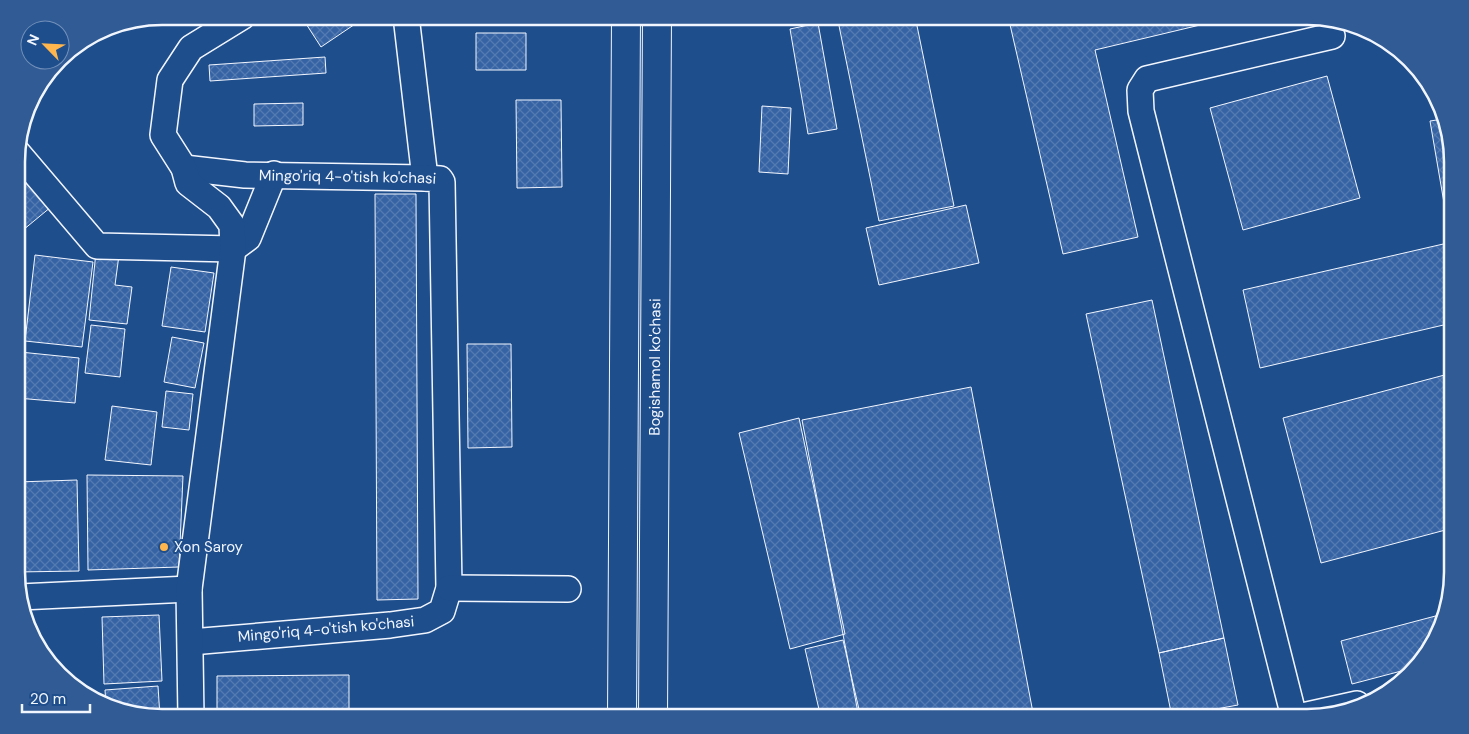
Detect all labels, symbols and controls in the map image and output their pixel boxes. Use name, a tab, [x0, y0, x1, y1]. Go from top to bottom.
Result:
north arrow	[20, 20, 70, 70]
text: N	[23, 31, 43, 48]
street label: Mingo'riq 4-o'tish ko'chasi	[259, 165, 437, 189]
street label: Bogishamol ko'chasi	[645, 298, 665, 436]
place label: Xon Saroy	[174, 537, 243, 557]
marker: Xon Saroy	[158, 541, 170, 553]
street label: Mingo'riq 4-o'tish ko'chasi	[237, 611, 415, 647]
scale bar	[22, 682, 90, 714]
text: 20 m	[30, 689, 66, 709]

